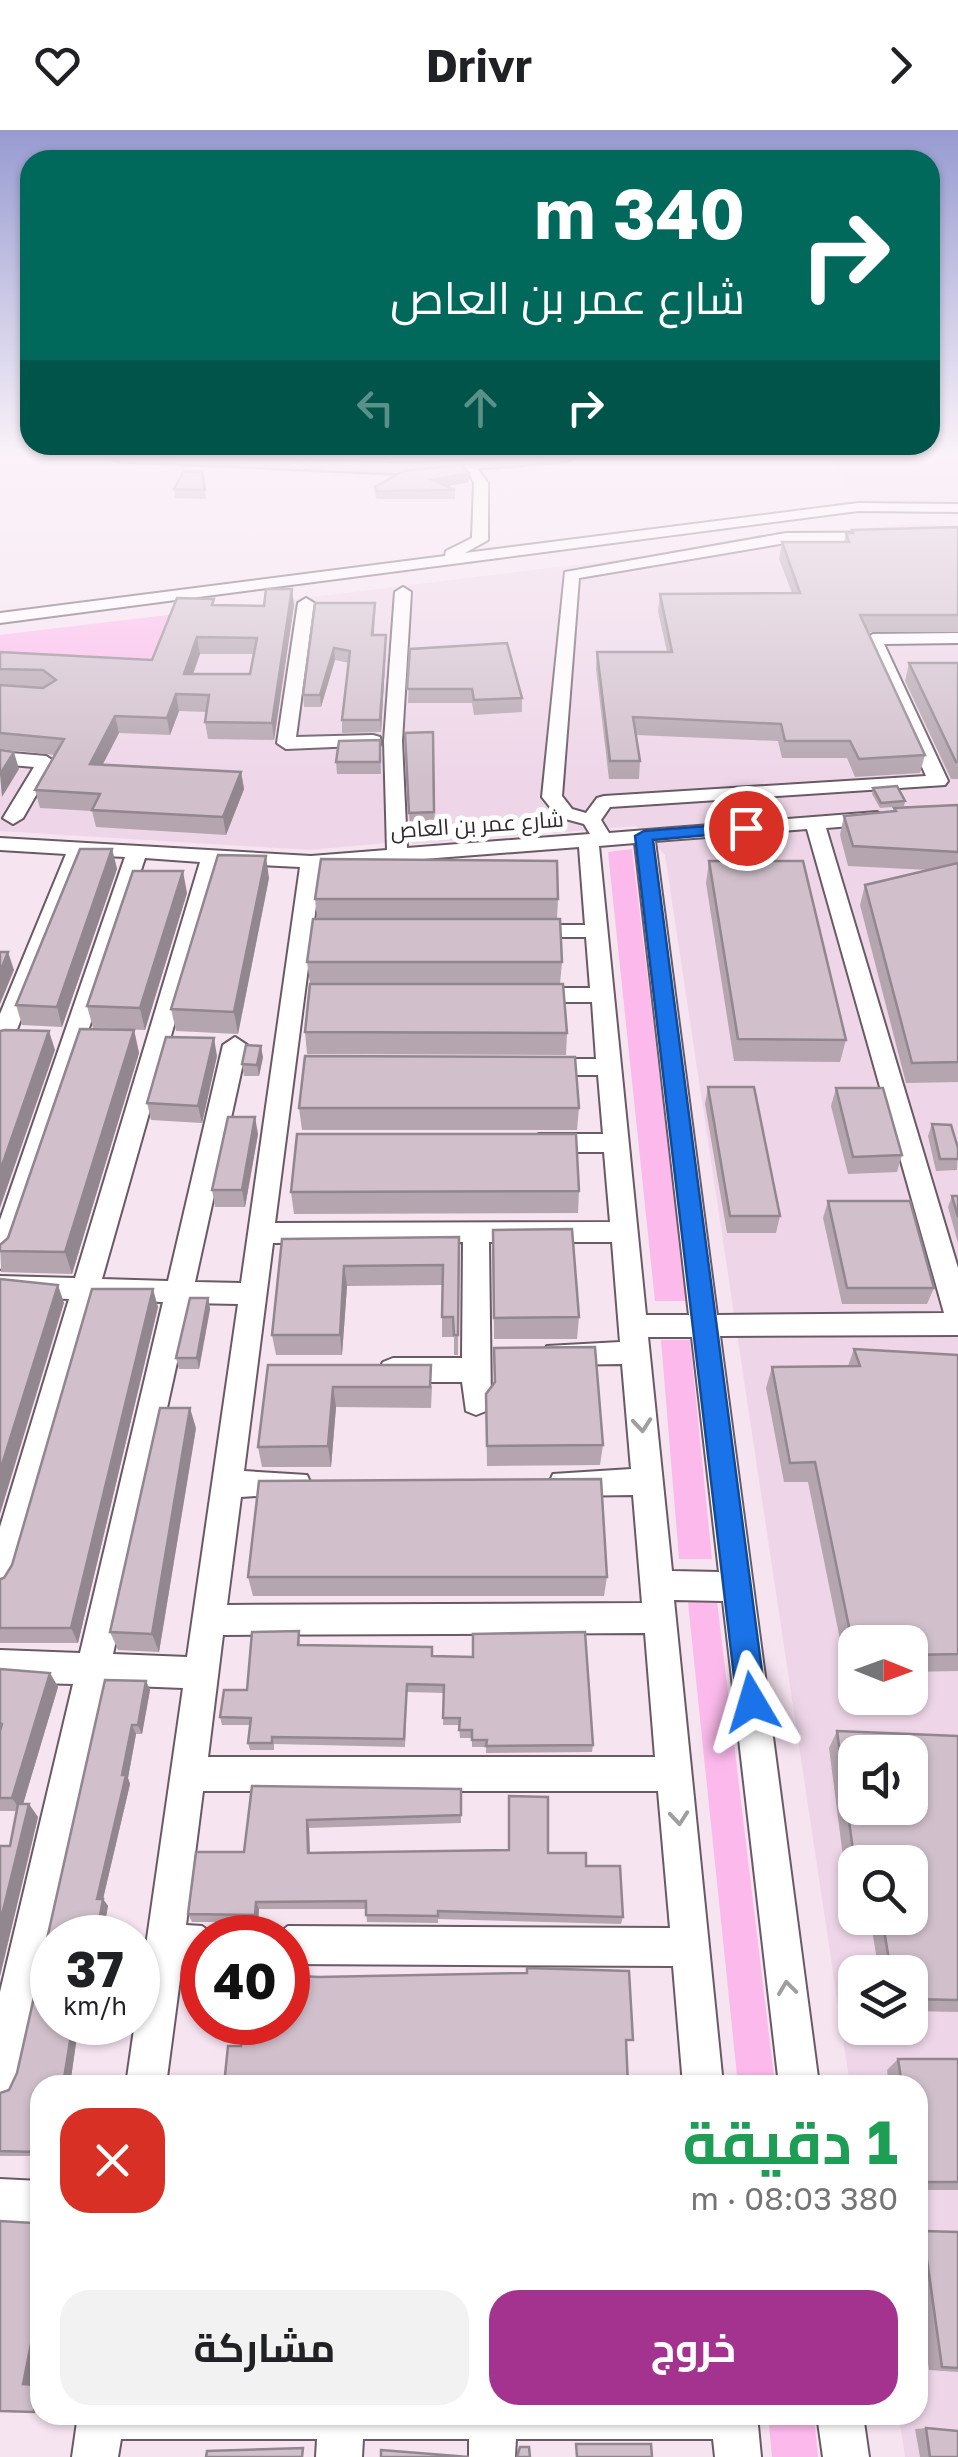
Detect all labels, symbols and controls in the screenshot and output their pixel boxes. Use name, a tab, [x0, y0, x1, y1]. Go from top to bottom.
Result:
icon: heart	[30, 38, 85, 93]
text: Drivr	[426, 38, 532, 92]
icon: forward	[873, 38, 928, 93]
text: 340 m	[534, 170, 745, 254]
icon: right	[780, 190, 910, 320]
text: شارع عمر بن العاص	[390, 270, 745, 324]
icon: left	[348, 380, 403, 435]
icon: ahead	[453, 380, 508, 435]
icon: right	[558, 380, 613, 435]
pin	[704, 786, 789, 871]
icon: arrive	[719, 801, 774, 856]
street label: شارع عمر بن العاص	[390, 804, 565, 846]
one-way arrow	[631, 1418, 653, 1434]
north arrow	[838, 1625, 928, 1715]
map controls	[838, 1625, 928, 2045]
position arrow	[700, 1650, 804, 1754]
button: sound	[838, 1735, 928, 1825]
one-way arrow	[667, 1811, 689, 1827]
button: search	[838, 1845, 928, 1935]
speed limit sign: 40	[180, 1915, 310, 2045]
text: 37	[66, 1938, 124, 1998]
button: layers	[838, 1955, 928, 2045]
one-way arrow	[777, 1980, 798, 1996]
text: km/h	[63, 1990, 127, 2021]
text: 1 دقيقة	[682, 2105, 898, 2177]
button: close	[60, 2108, 165, 2213]
text: 380 m · 08:03	[690, 2179, 898, 2217]
button: مشاركة	[60, 2290, 469, 2405]
button: خروج	[489, 2290, 898, 2405]

